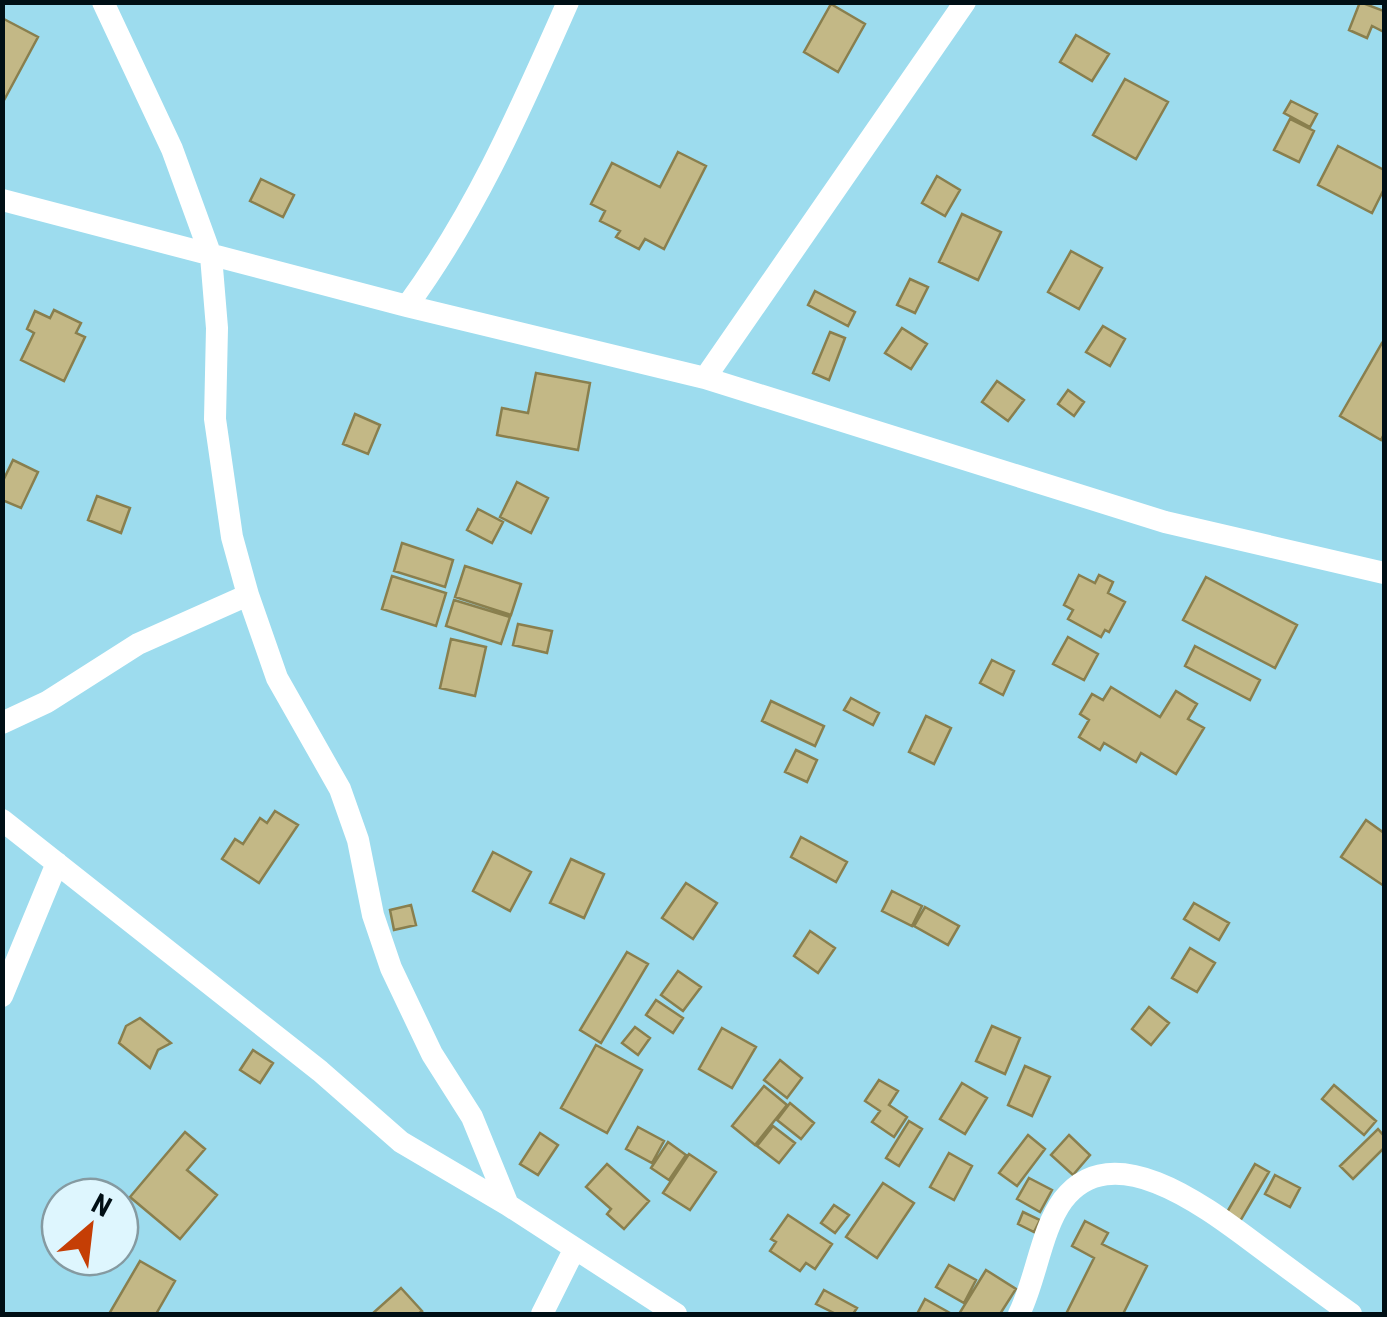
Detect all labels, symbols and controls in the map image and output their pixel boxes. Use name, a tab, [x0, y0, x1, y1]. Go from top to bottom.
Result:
north arrow	[40, 1177, 140, 1277]
text: N	[86, 1187, 117, 1224]

